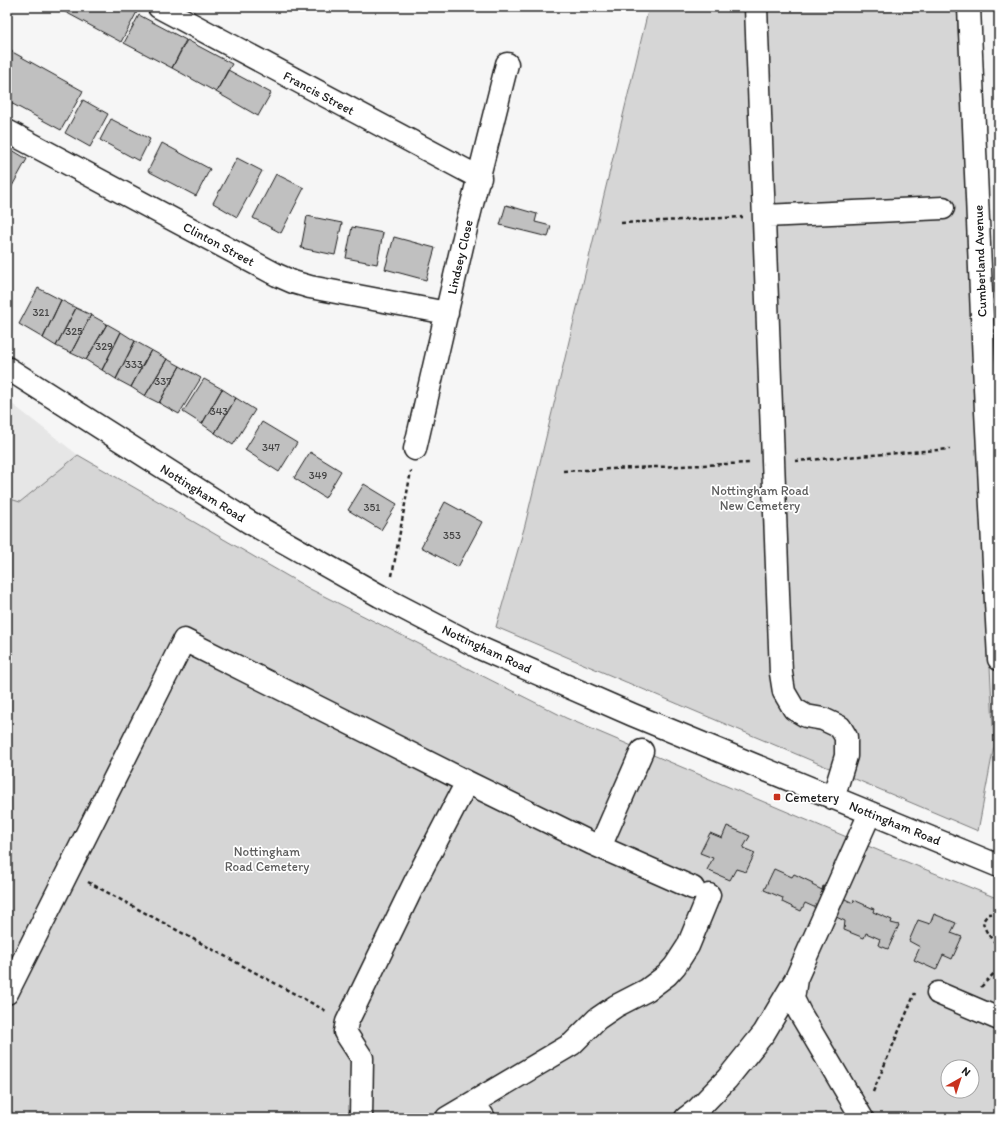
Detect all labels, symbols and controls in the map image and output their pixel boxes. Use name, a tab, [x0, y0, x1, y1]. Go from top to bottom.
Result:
street label: Francis Street	[281, 68, 357, 118]
street label: Cumberland Avenue	[971, 205, 989, 317]
street label: Lindsey Close	[444, 218, 476, 296]
street label: Clinton Street	[181, 219, 257, 269]
house number: 321	[33, 306, 49, 319]
house number: 325	[65, 325, 83, 338]
house number: 329	[95, 340, 113, 353]
house number: 333	[125, 358, 143, 371]
house number: 337	[154, 375, 172, 388]
house number: 343	[210, 405, 228, 418]
house number: 347	[262, 441, 281, 454]
street label: Nottingham Road	[158, 461, 248, 525]
house number: 349	[309, 469, 327, 482]
park label: Nottingham Road New Cemetery	[711, 483, 809, 513]
house number: 351	[364, 501, 380, 514]
house number: 353	[443, 529, 461, 542]
street label: Nottingham Road	[440, 622, 534, 676]
place label: Cemetery	[785, 790, 839, 805]
marker: Cemetery	[772, 792, 782, 802]
street label: Nottingham Road	[847, 798, 943, 848]
park label: Nottingham Road Cemetery	[225, 844, 309, 874]
north arrow	[940, 1059, 980, 1099]
text: N	[959, 1064, 973, 1079]

